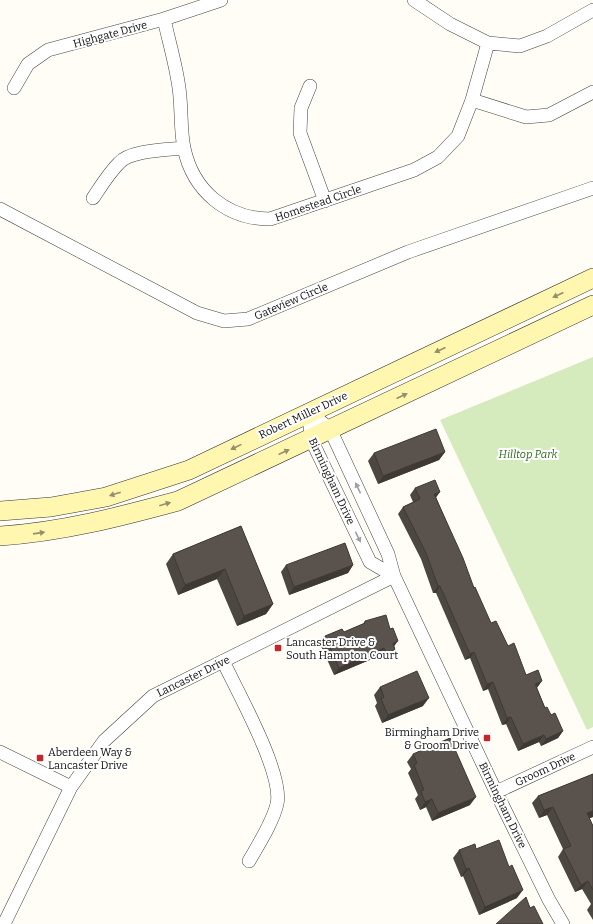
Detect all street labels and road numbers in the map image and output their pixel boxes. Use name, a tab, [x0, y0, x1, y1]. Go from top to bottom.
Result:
street label: Highgate Drive	[72, 18, 149, 51]
street label: Homestead Circle	[273, 183, 363, 224]
street label: Gateview Circle	[252, 280, 330, 323]
street label: Robert Miller Drive	[257, 389, 350, 442]
street label: Birmingham Drive	[306, 436, 357, 527]
street label: Lancaster Drive	[155, 653, 232, 700]
street label: Groom Drive	[513, 750, 577, 789]
street label: Birmingham Drive	[476, 760, 529, 850]

